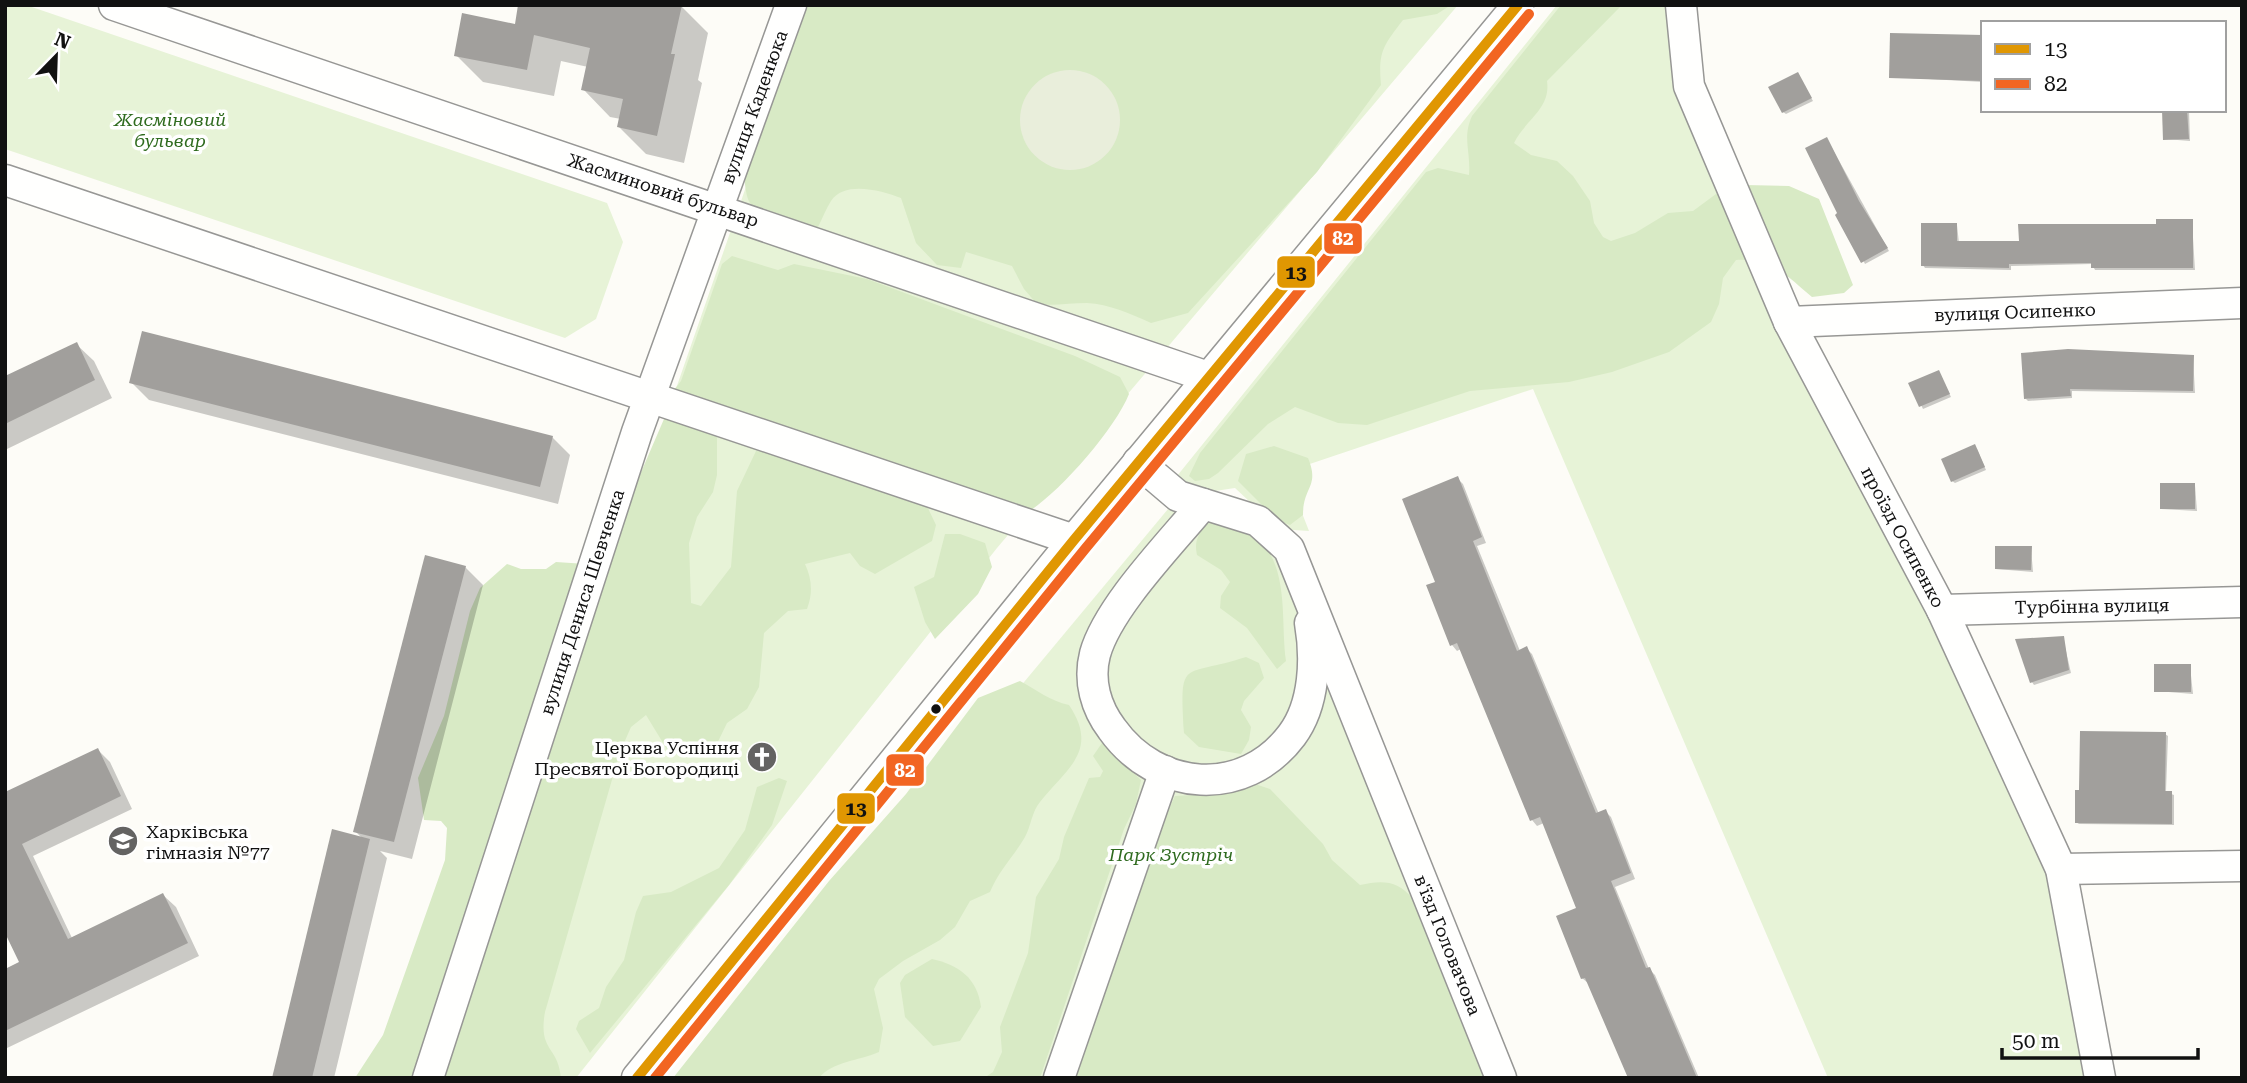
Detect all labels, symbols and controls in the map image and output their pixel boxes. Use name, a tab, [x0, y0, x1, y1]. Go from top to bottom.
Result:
north arrow	[21, 21, 91, 91]
legend	[1981, 21, 2226, 112]
text: N	[51, 27, 74, 54]
street label: вулиця Каденюка	[716, 27, 792, 187]
text: 13	[2044, 37, 2068, 61]
text: 82	[2044, 72, 2068, 96]
park label: Жасміновий бульвар	[113, 109, 226, 151]
street label: Жасминовий бульвар	[565, 149, 761, 231]
line badge: 82	[1323, 222, 1363, 255]
text: 82	[1332, 227, 1354, 250]
line badge: 13	[1276, 255, 1316, 289]
text: 13	[1285, 261, 1307, 284]
street label: вулиця Осипенко	[1934, 299, 2096, 325]
street label: проїзд Осипенко	[1857, 463, 1949, 611]
street label: вулиця Дениса Шевченка	[536, 486, 629, 717]
street label: Турбінна вулиця	[2014, 594, 2170, 618]
unlabelled marker	[929, 702, 943, 716]
place label: Церква Успіння Пресвятої Богородиці	[534, 737, 739, 779]
church icon: Церква Успіння Пресвятої Богородиці	[745, 740, 779, 774]
line badge: 82	[885, 753, 925, 787]
text: 82	[894, 759, 916, 782]
line badge: 13	[836, 792, 876, 825]
text: 13	[845, 797, 867, 820]
place label: Харківська гімназія №77	[146, 821, 270, 863]
school or university icon: Харківська гімназія №77	[106, 824, 140, 858]
park label: Парк Зустріч	[1108, 844, 1233, 865]
street label: в'їзд Головачова	[1410, 872, 1486, 1019]
scale bar	[2002, 1016, 2198, 1060]
text: 50 m	[2012, 1029, 2060, 1053]

